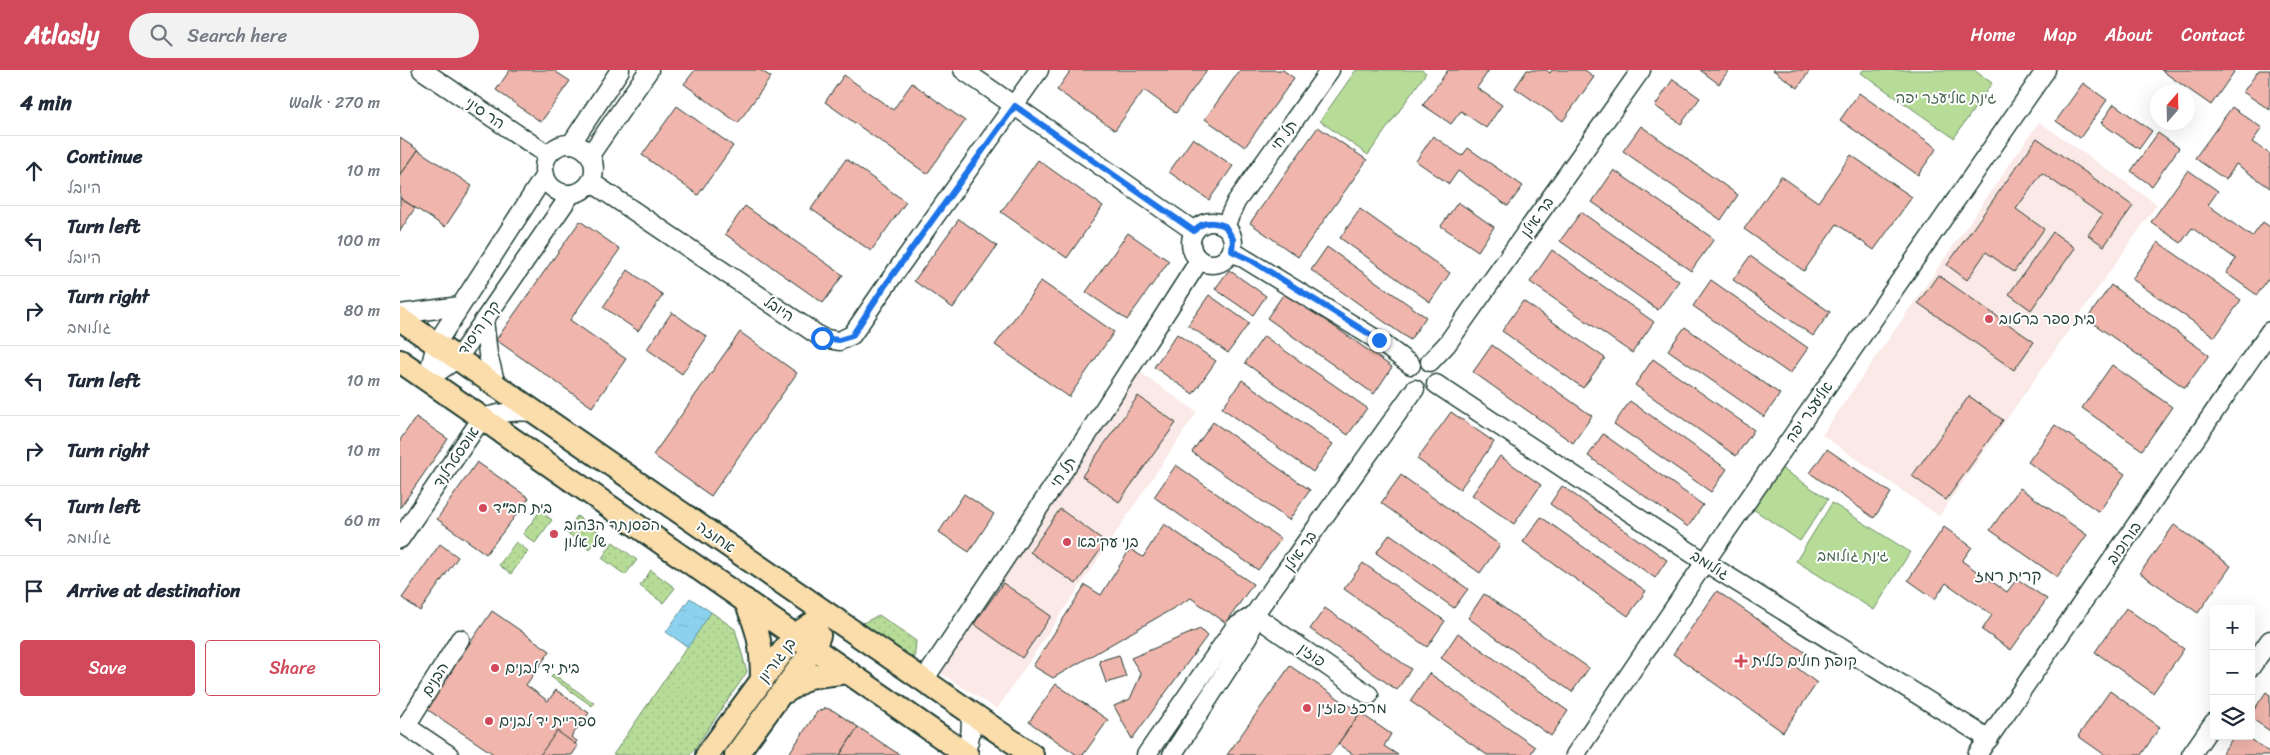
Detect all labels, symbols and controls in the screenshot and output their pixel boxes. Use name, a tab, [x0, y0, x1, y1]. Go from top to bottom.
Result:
search box	[129, 13, 479, 58]
text: Atlasly	[25, 14, 99, 56]
text: Search here	[187, 19, 287, 52]
text: Home	[1971, 19, 2016, 51]
text: Map	[2044, 19, 2077, 51]
text: About	[2105, 19, 2153, 51]
text: Contact	[2181, 19, 2245, 51]
icon: search	[147, 21, 175, 49]
text: 4 min	[20, 84, 72, 122]
park label: גינת אליעזר יפה	[1896, 85, 1996, 111]
north arrow	[2150, 85, 2195, 130]
text: Walk · 270 m	[289, 88, 380, 117]
street label: הר סיני	[460, 90, 510, 136]
street label: תל חי	[1264, 114, 1304, 156]
text: Continue	[67, 140, 143, 173]
text: 10 m	[347, 156, 380, 185]
icon: ahead	[20, 157, 48, 185]
text: היובל	[67, 173, 101, 202]
street label: בר אילן	[1513, 191, 1561, 243]
text: Turn left	[67, 210, 140, 243]
text: 100 m	[336, 226, 380, 255]
icon: left	[20, 227, 48, 255]
text: היובל	[67, 243, 101, 272]
text: Turn right	[67, 280, 149, 313]
street label: היובל	[758, 289, 800, 329]
street label: קרן היסוד	[450, 295, 508, 361]
text: 80 m	[344, 296, 380, 325]
icon: right	[20, 297, 48, 325]
place label: בית ספר ברטוב	[1999, 306, 2095, 332]
text: גולומב	[67, 313, 111, 342]
marker: בית ספר ברטוב	[1983, 313, 1995, 325]
route start	[811, 327, 834, 350]
route end	[1368, 329, 1391, 352]
text: Turn left	[67, 364, 140, 397]
text: 10 m	[347, 366, 380, 395]
icon: left	[20, 367, 48, 395]
street label: אליעזר יפה	[1778, 375, 1840, 448]
street label: אופסטרלנד	[426, 421, 486, 493]
text: Turn right	[67, 434, 149, 467]
text: 10 m	[347, 436, 380, 465]
icon: right	[20, 437, 48, 465]
street label: תל חי	[1043, 451, 1083, 493]
text: Turn left	[67, 490, 140, 523]
place label: בית חב"ד	[493, 495, 552, 521]
marker: בית חב"ד	[477, 502, 489, 514]
text: 60 m	[344, 506, 380, 535]
icon: left	[20, 507, 48, 535]
place label: הפסנתר הצהוב של אלון	[564, 512, 660, 555]
street label: אחוזה	[691, 514, 741, 560]
street label: בורוכוב	[2100, 516, 2149, 570]
text: גולומב	[67, 523, 111, 552]
street label: בר אילן	[1276, 525, 1324, 577]
marker: הפסנתר הצהוב של אלון	[548, 528, 560, 540]
place label: בני עקיבא	[1077, 529, 1139, 555]
marker: בני עקיבא	[1061, 536, 1073, 548]
street label: גולומב	[1686, 543, 1734, 587]
park label: גינת גולומב	[1817, 543, 1889, 569]
district label: קרית רמז	[1974, 561, 2042, 590]
text: Arrive at destination	[67, 574, 240, 607]
icon: arrive	[20, 577, 48, 605]
map controls	[2210, 605, 2255, 740]
button: +	[2210, 605, 2255, 650]
street label: בן גוריון	[751, 632, 803, 688]
street label: פוזין	[1293, 636, 1331, 674]
button: Save	[20, 640, 195, 696]
button: Share	[205, 640, 380, 696]
place label: קופת חולים כללית	[1751, 648, 1857, 674]
button: −	[2210, 650, 2255, 695]
marker: קופת חולים כללית	[1734, 654, 1748, 668]
place label: בית יד לבנים	[505, 655, 580, 681]
street label: הבנים	[414, 657, 456, 701]
marker: בית יד לבנים	[489, 662, 501, 674]
place label: מרכז פוזין	[1317, 695, 1387, 721]
button: layers	[2210, 695, 2255, 740]
marker: מרכז פוזין	[1301, 702, 1313, 714]
place label: ספריית יד לבנים	[499, 708, 596, 734]
marker: ספריית יד לבנים	[483, 715, 495, 727]

